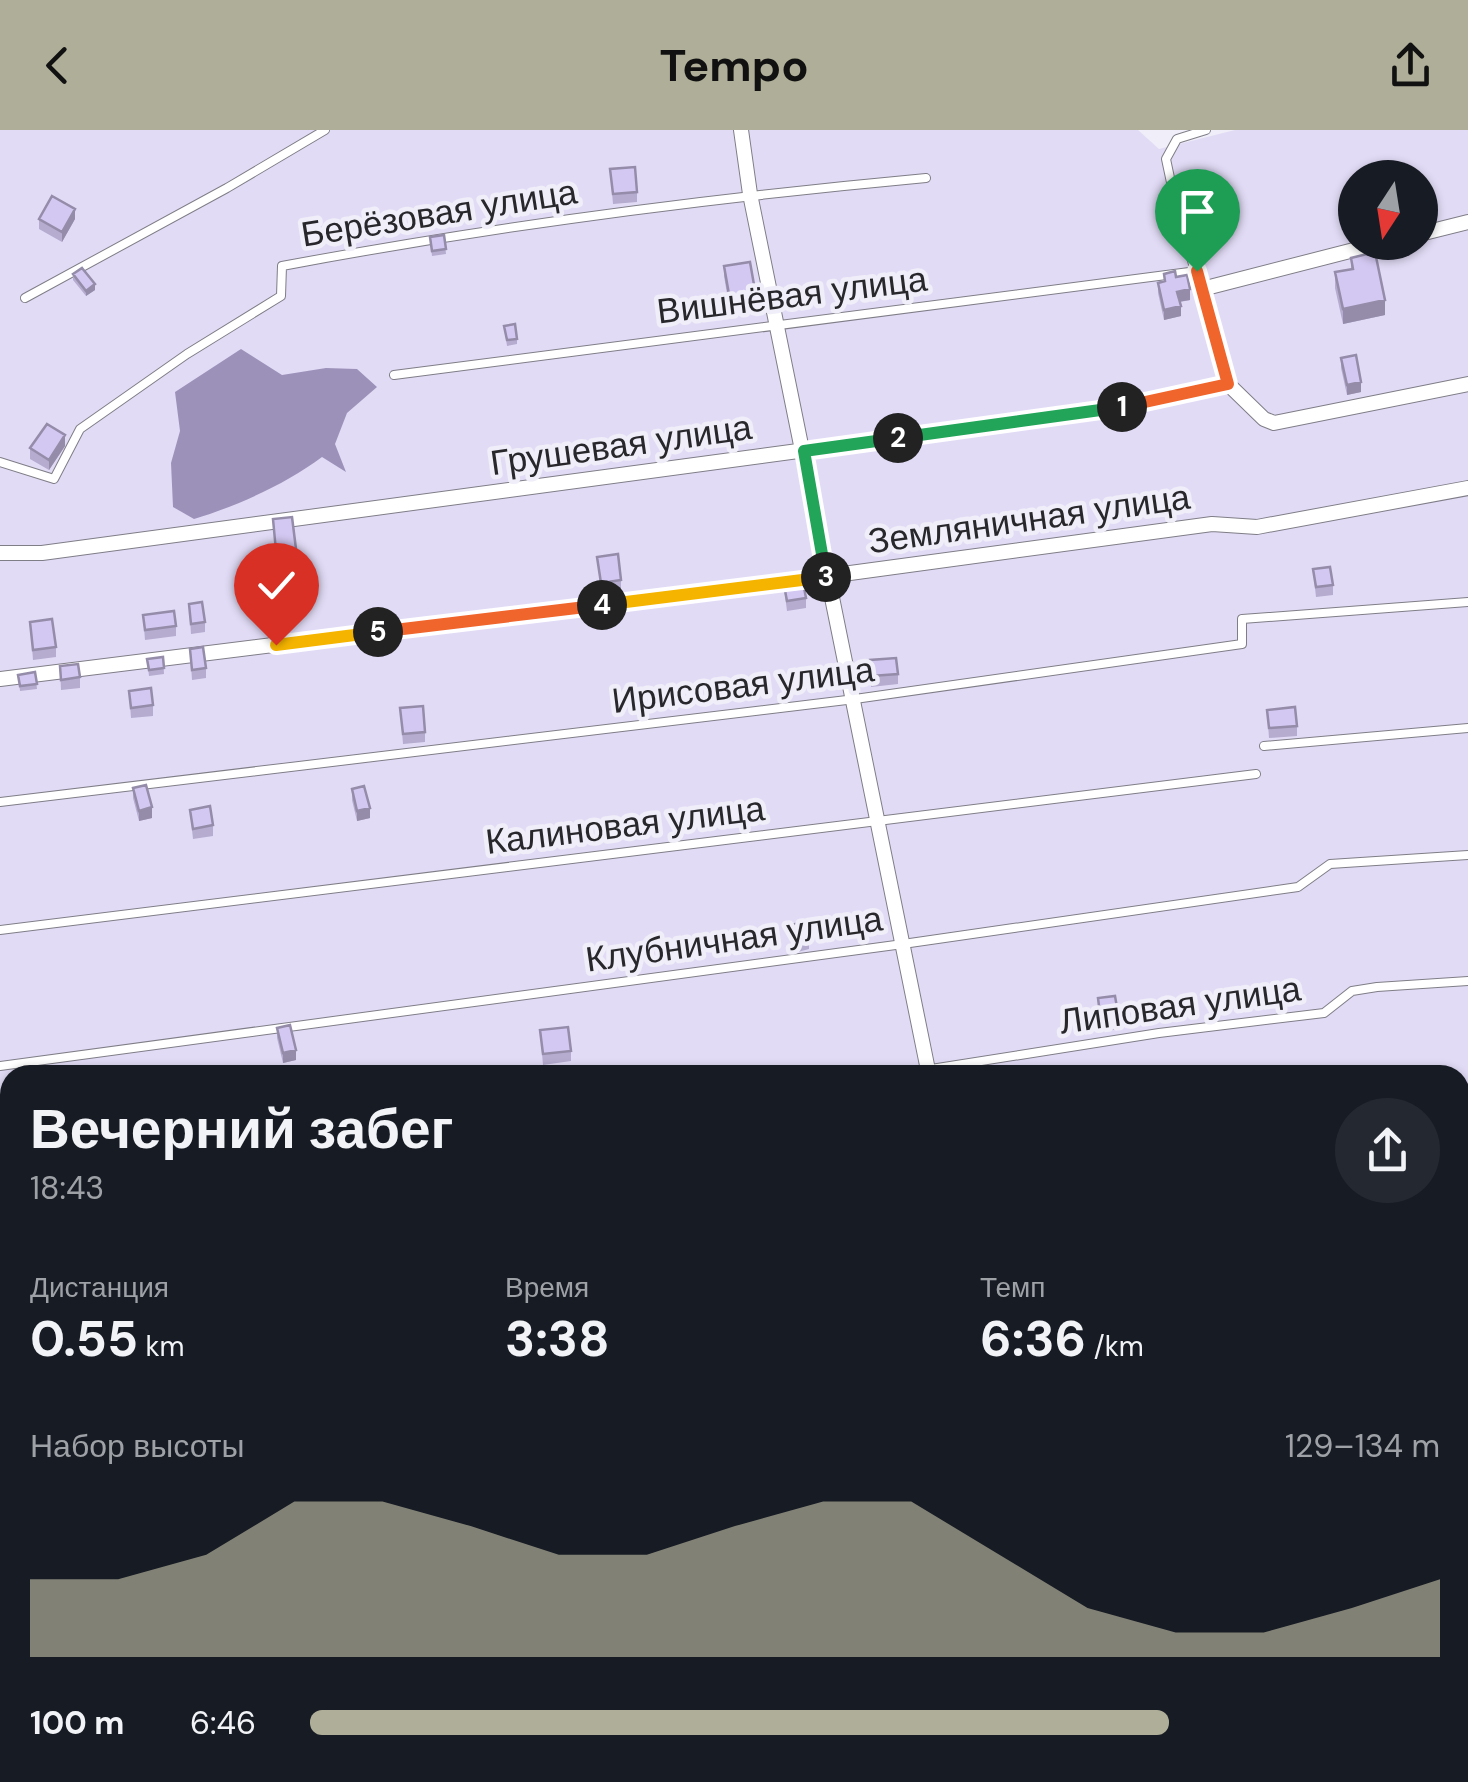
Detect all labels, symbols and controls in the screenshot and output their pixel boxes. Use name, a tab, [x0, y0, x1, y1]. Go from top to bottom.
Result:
text: Tempo	[659, 36, 809, 95]
icon: back	[30, 38, 85, 93]
icon: share	[1383, 38, 1438, 93]
north arrow	[1338, 160, 1438, 260]
map controls	[1338, 160, 1438, 260]
street label: Берёзовая улица	[298, 168, 581, 258]
pin	[1155, 169, 1240, 272]
icon: arrive	[1170, 184, 1225, 239]
street label: Вишнёвая улица	[654, 256, 930, 334]
pin: 1	[1097, 382, 1147, 432]
text: 1	[1117, 388, 1127, 425]
street label: Грушевая улица	[487, 404, 755, 486]
pin: 2	[873, 413, 923, 463]
text: 2	[890, 419, 906, 456]
street label: Земляничная улица	[865, 474, 1193, 564]
pin	[234, 543, 319, 646]
pin: 3	[801, 552, 851, 602]
icon: check	[249, 558, 304, 613]
text: 3	[818, 558, 834, 595]
pin: 4	[577, 580, 627, 630]
text: 4	[593, 586, 611, 623]
pin: 5	[353, 607, 403, 657]
text: 5	[369, 613, 387, 650]
street label: Ирисовая улица	[609, 646, 877, 724]
street label: Калиновая улица	[483, 785, 768, 865]
street label: Клубничная улица	[583, 895, 886, 983]
street label: Липовая улица	[1056, 965, 1304, 1045]
text: Вечерний забег	[30, 1093, 454, 1165]
button: share	[1335, 1098, 1440, 1203]
text: 18:43	[30, 1167, 104, 1209]
text: Дистанция	[30, 1269, 169, 1306]
text: Время	[505, 1269, 589, 1306]
text: Темп	[980, 1269, 1046, 1306]
text: 0.55	[30, 1306, 138, 1372]
text: 3:38	[505, 1306, 610, 1372]
text: 6:36	[980, 1306, 1086, 1372]
text: km	[138, 1328, 185, 1365]
text: /km	[1086, 1328, 1144, 1365]
text: Набор высоты	[30, 1425, 244, 1467]
text: 129–134 m	[1285, 1425, 1440, 1467]
text: 100 m	[30, 1702, 124, 1744]
text: 6:46	[190, 1702, 256, 1744]

